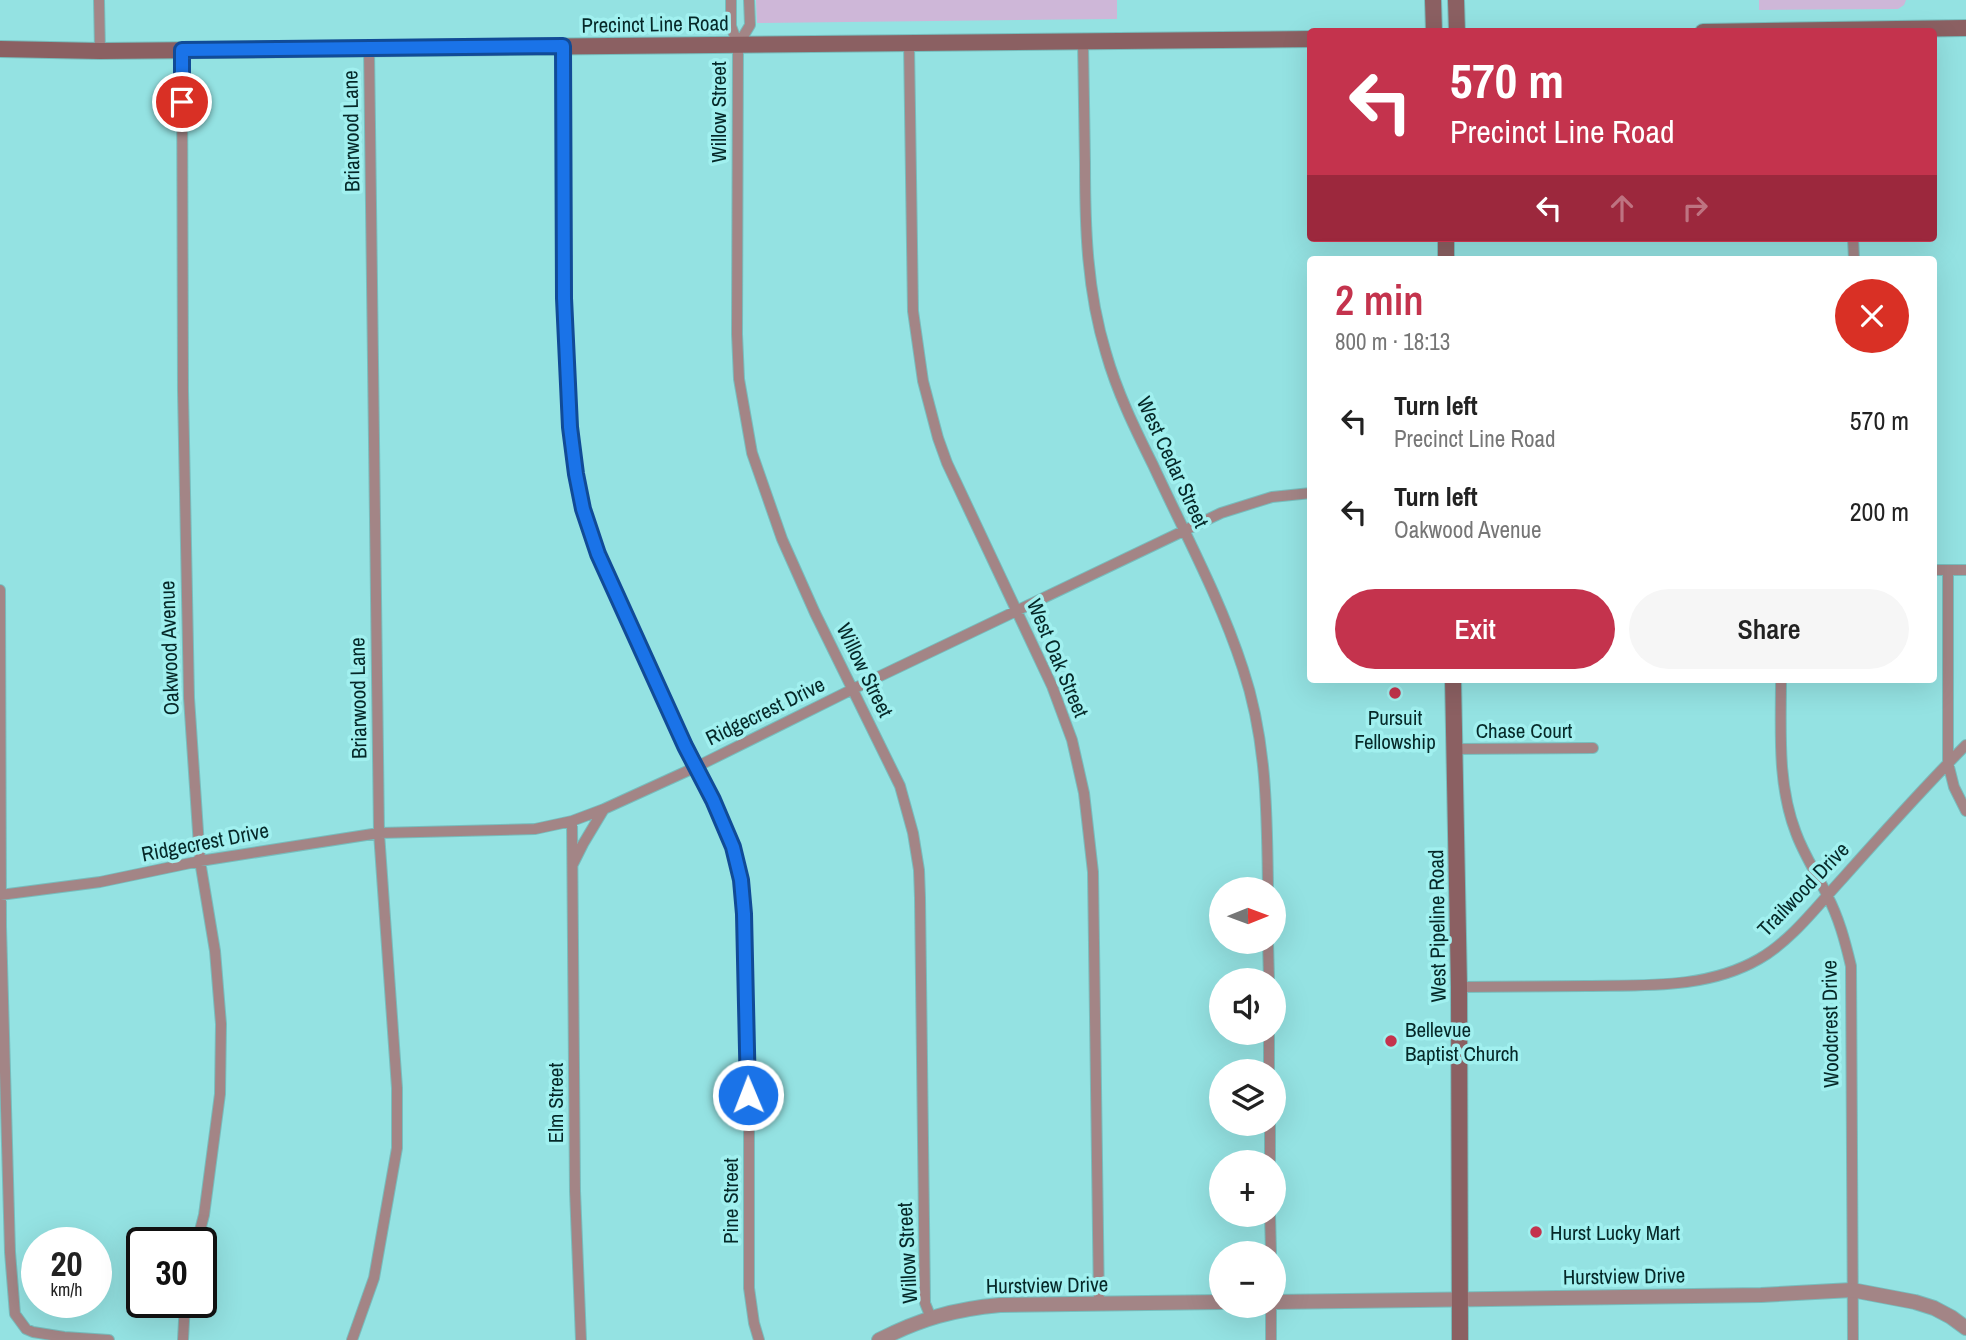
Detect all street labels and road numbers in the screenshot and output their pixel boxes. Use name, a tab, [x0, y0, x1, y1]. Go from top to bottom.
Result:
street label: Precinct Line Road	[581, 8, 729, 40]
street label: Willow Street	[704, 61, 733, 163]
street label: Briarwood Lane	[335, 70, 367, 192]
street label: West Cedar Street	[1130, 392, 1216, 532]
street label: Oakwood Avenue	[152, 580, 186, 716]
street label: West Oak Street	[1020, 594, 1096, 722]
street label: Willow Street	[830, 618, 900, 722]
street label: Briarwood Lane	[342, 637, 374, 759]
street label: Ridgecrest Drive	[701, 670, 829, 752]
street label: Chase Court	[1476, 716, 1573, 745]
street label: Ridgecrest Drive	[139, 815, 271, 869]
street label: Trailwood Drive	[1751, 835, 1855, 943]
street label: West Pipeline Road	[1421, 849, 1453, 1003]
street label: Woodcrest Drive	[1814, 960, 1846, 1088]
street label: Elm Street	[541, 1063, 570, 1143]
street label: Pine Street	[716, 1158, 745, 1244]
street label: Willow Street	[890, 1201, 924, 1304]
street label: Hurstview Drive	[1563, 1260, 1685, 1292]
street label: Hurstview Drive	[986, 1269, 1108, 1301]

